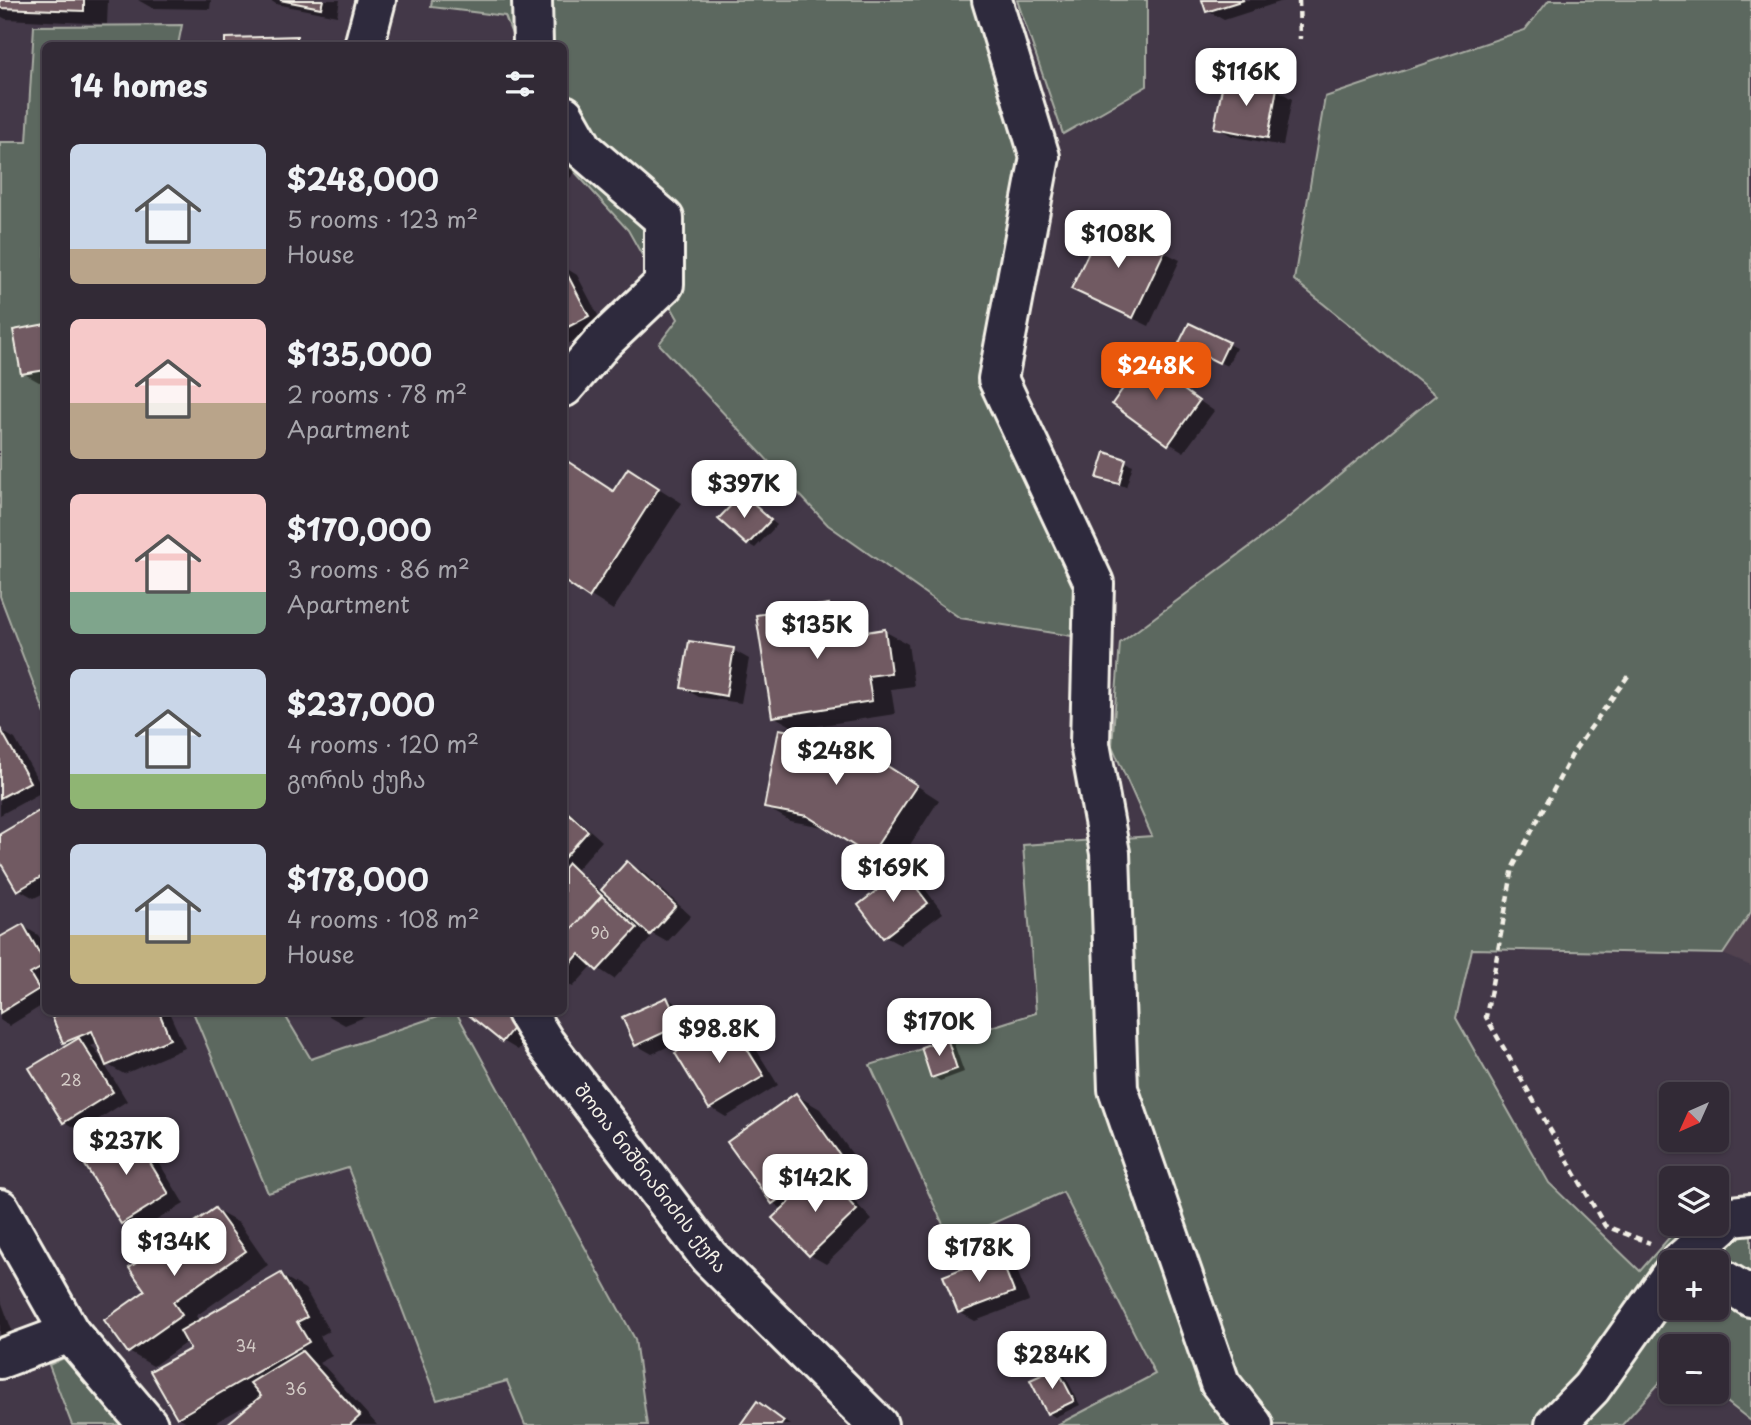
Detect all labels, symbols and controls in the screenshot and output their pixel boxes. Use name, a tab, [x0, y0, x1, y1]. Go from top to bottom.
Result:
pin: $116K	[1197, 48, 1295, 108]
text: $116K	[1212, 53, 1280, 88]
text: 14 homes	[70, 62, 208, 107]
icon: filters	[501, 65, 539, 103]
text: $248,000	[287, 156, 439, 201]
icon: home	[126, 172, 210, 256]
text: 5 rooms · 123 m²	[287, 201, 478, 236]
pin: $108K	[1069, 210, 1167, 270]
text: $108K	[1081, 215, 1155, 250]
text: House	[287, 236, 354, 271]
text: $135,000	[287, 331, 432, 376]
pin: $248K	[1107, 342, 1205, 402]
icon: home	[126, 347, 210, 431]
text: $248K	[1117, 347, 1195, 382]
text: 2 rooms · 78 m²	[287, 376, 467, 411]
text: Apartment	[287, 411, 410, 446]
pin: $397K	[695, 461, 793, 520]
text: $397K	[708, 465, 780, 500]
text: $170,000	[287, 506, 432, 551]
icon: home	[126, 522, 210, 606]
text: 3 rooms · 86 m²	[287, 551, 470, 586]
text: Apartment	[287, 586, 410, 621]
pin: $135K	[768, 602, 866, 661]
text: $135K	[781, 606, 853, 641]
text: $237,000	[287, 681, 435, 726]
icon: home	[126, 697, 210, 781]
text: 4 rooms · 120 m²	[287, 726, 479, 761]
pin: $248K	[787, 728, 885, 787]
text: $248K	[797, 732, 875, 767]
text: გორის ქუჩა	[287, 761, 426, 796]
pin: $169K	[844, 844, 942, 904]
text: $169K	[857, 849, 929, 884]
text: $178,000	[287, 856, 429, 901]
icon: home	[126, 872, 210, 956]
text: 4 rooms · 108 m²	[287, 901, 480, 936]
house number: 9ბ	[590, 920, 610, 944]
text: House	[287, 936, 354, 971]
pin: $170K	[890, 998, 988, 1058]
text: $170K	[903, 1003, 975, 1038]
pin: $98.8K	[662, 1006, 776, 1065]
text: $98.8K	[678, 1010, 760, 1045]
house number: 28	[60, 1067, 82, 1091]
street label: შოთა ნიშნიანიძის ქუჩა	[569, 1077, 735, 1278]
north arrow	[1659, 1082, 1729, 1152]
map controls	[1659, 1082, 1729, 1404]
pin: $237K	[77, 1118, 175, 1177]
text: $237K	[89, 1122, 163, 1157]
pin: $142K	[766, 1154, 864, 1214]
text: $142K	[779, 1159, 852, 1194]
button: layers	[1659, 1166, 1729, 1236]
pin: $134K	[125, 1218, 223, 1278]
text: $134K	[137, 1223, 211, 1258]
pin: $178K	[930, 1224, 1028, 1284]
text: $178K	[944, 1229, 1014, 1264]
button: +	[1659, 1250, 1729, 1320]
pin: $284K	[1003, 1332, 1101, 1391]
house number: 34	[235, 1333, 257, 1357]
button: −	[1659, 1334, 1729, 1404]
text: $284K	[1013, 1336, 1091, 1371]
house number: 36	[285, 1376, 307, 1400]

